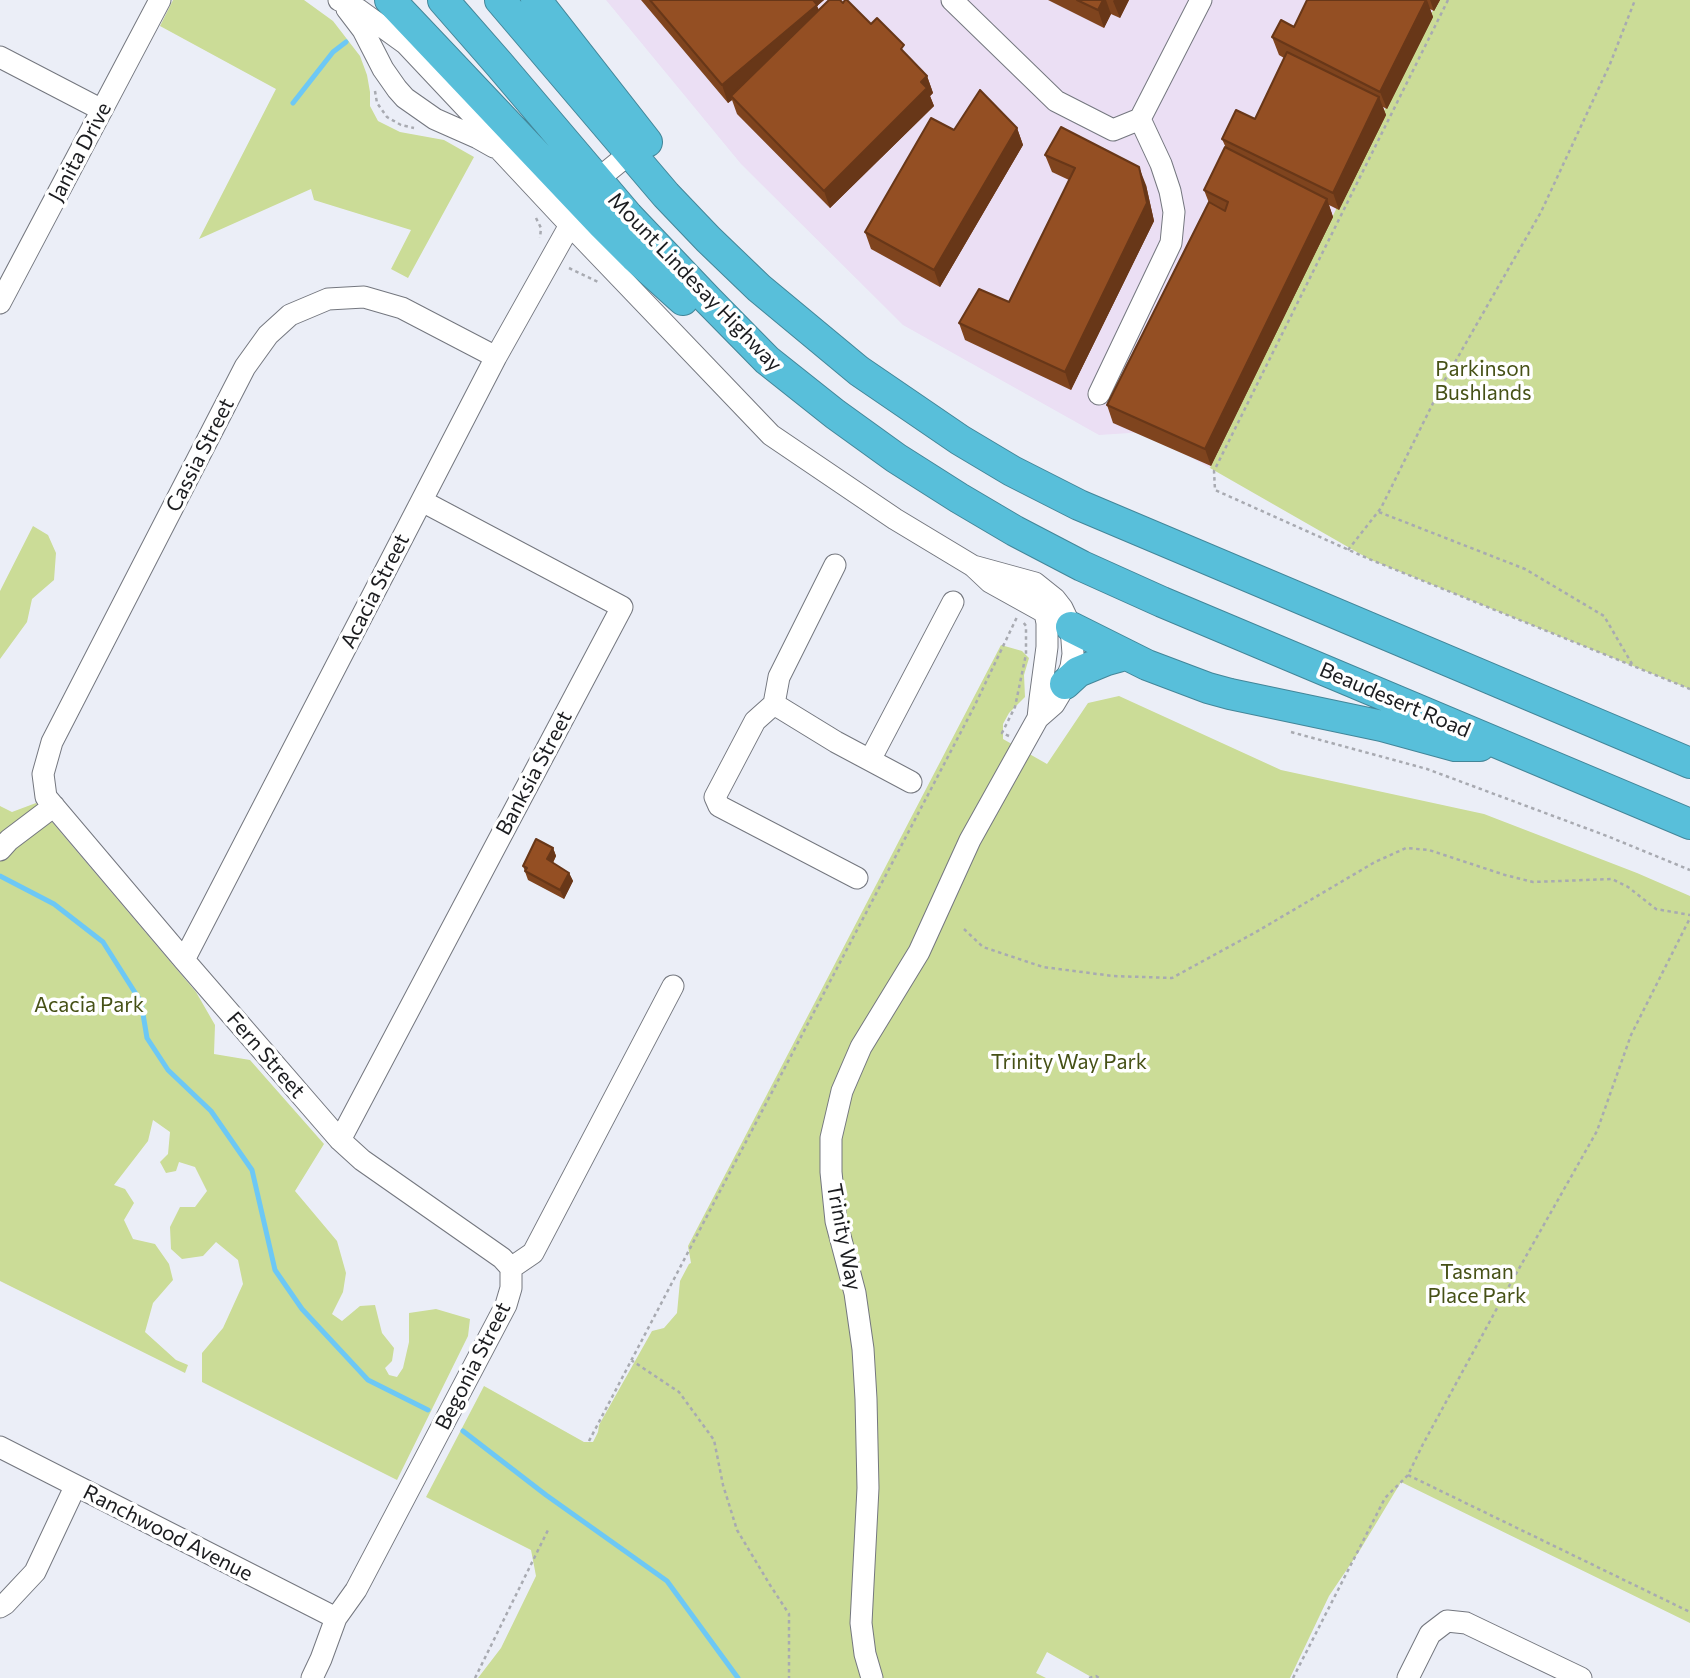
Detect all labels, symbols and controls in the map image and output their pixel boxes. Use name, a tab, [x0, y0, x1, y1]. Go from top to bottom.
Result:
street label: Janita Drive	[43, 98, 117, 206]
street label: Mount Lindesay Highway	[603, 187, 787, 377]
park label: Parkinson Bushlands	[1435, 356, 1531, 406]
street label: Cassia Street	[161, 394, 239, 516]
street label: Acacia Street	[335, 529, 415, 653]
street label: Beaudesert Road	[1316, 657, 1474, 743]
street label: Banksia Street	[491, 706, 577, 840]
park label: Acacia Park	[34, 992, 144, 1018]
street label: Fern Street	[222, 1007, 310, 1103]
park label: Trinity Way Park	[991, 1049, 1147, 1075]
street label: Trinity Way	[821, 1181, 867, 1293]
park label: Tasman Place Park	[1428, 1259, 1526, 1309]
street label: Begonia Street	[430, 1298, 516, 1434]
street label: Ranchwood Avenue	[79, 1479, 257, 1587]

